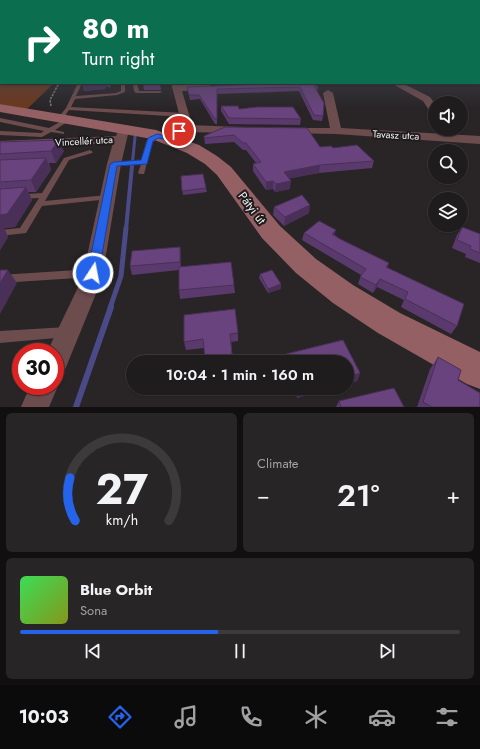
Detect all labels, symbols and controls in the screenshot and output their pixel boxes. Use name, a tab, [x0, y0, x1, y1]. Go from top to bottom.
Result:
text: 80 m	[82, 8, 149, 49]
icon: right	[16, 16, 68, 68]
text: Turn right	[82, 46, 154, 72]
map controls	[428, 96, 468, 232]
button: sound	[428, 96, 468, 136]
pin	[162, 114, 196, 148]
icon: arrive	[168, 120, 190, 142]
street label: Tavasz utca	[372, 126, 420, 144]
street label: Vincellér utca	[55, 132, 113, 150]
button: search	[428, 144, 468, 184]
street label: Pátyi út	[234, 188, 270, 228]
button: layers	[428, 192, 468, 232]
position arrow	[72, 252, 114, 294]
speed limit sign: 30	[12, 343, 64, 395]
text: 10:04 · 1 min · 160 m	[166, 364, 314, 386]
text: Climate	[257, 454, 298, 473]
text: 27	[95, 458, 148, 519]
text: 21°	[337, 474, 379, 517]
text: −	[257, 479, 270, 511]
text: +	[446, 479, 460, 511]
text: km/h	[105, 509, 138, 529]
text: Blue Orbit	[80, 579, 152, 601]
text: Sona	[80, 601, 107, 620]
icon: previous	[82, 640, 104, 662]
icon: pause	[229, 640, 251, 662]
icon: next	[376, 640, 398, 662]
icon: directions	[106, 703, 134, 731]
icon: music	[172, 703, 200, 731]
icon: phone	[237, 703, 265, 731]
icon: climate	[302, 703, 330, 731]
icon: car	[368, 703, 396, 731]
icon: filters	[433, 703, 461, 731]
text: 10:03	[19, 704, 69, 730]

